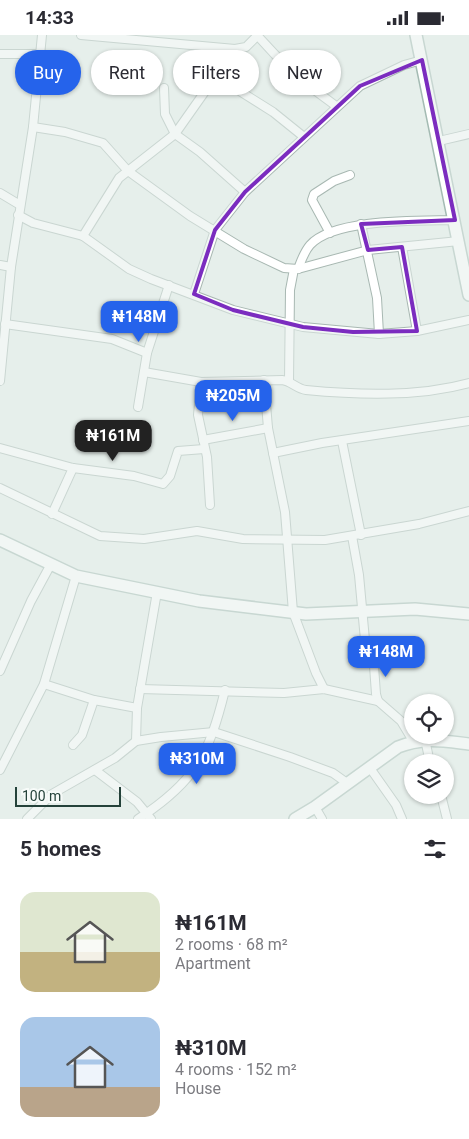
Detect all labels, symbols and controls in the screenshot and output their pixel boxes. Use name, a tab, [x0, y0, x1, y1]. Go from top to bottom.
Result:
text: 14:33	[25, 6, 74, 29]
chip: Buy	[15, 50, 81, 95]
chip: Rent	[91, 50, 163, 95]
chip: Filters	[173, 50, 259, 95]
chip: New	[269, 50, 341, 95]
pin: ₦148M	[104, 301, 174, 343]
text: ₦148M	[112, 307, 166, 326]
pin: ₦205M	[198, 379, 268, 422]
text: ₦205M	[206, 386, 260, 405]
pin: ₦161M	[78, 419, 148, 462]
text: ₦161M	[86, 426, 140, 445]
pin: ₦148M	[351, 635, 421, 678]
text: ₦148M	[359, 642, 413, 661]
map controls	[404, 694, 454, 804]
button: locate	[404, 694, 454, 744]
pin: ₦310M	[162, 743, 232, 785]
text: ₦310M	[170, 749, 224, 768]
button: layers	[404, 754, 454, 804]
scale bar	[15, 784, 121, 807]
text: 100 m	[22, 788, 61, 804]
icon: filters	[421, 835, 449, 863]
text: 5 homes	[20, 837, 101, 861]
text: ₦161M	[175, 911, 247, 935]
icon: home	[60, 912, 120, 972]
text: 2 rooms · 68 m²	[175, 935, 288, 954]
text: Apartment	[175, 954, 251, 973]
text: ₦310M	[175, 1036, 247, 1060]
icon: home	[60, 1037, 120, 1097]
text: 4 rooms · 152 m²	[175, 1060, 297, 1079]
text: House	[175, 1079, 221, 1098]

